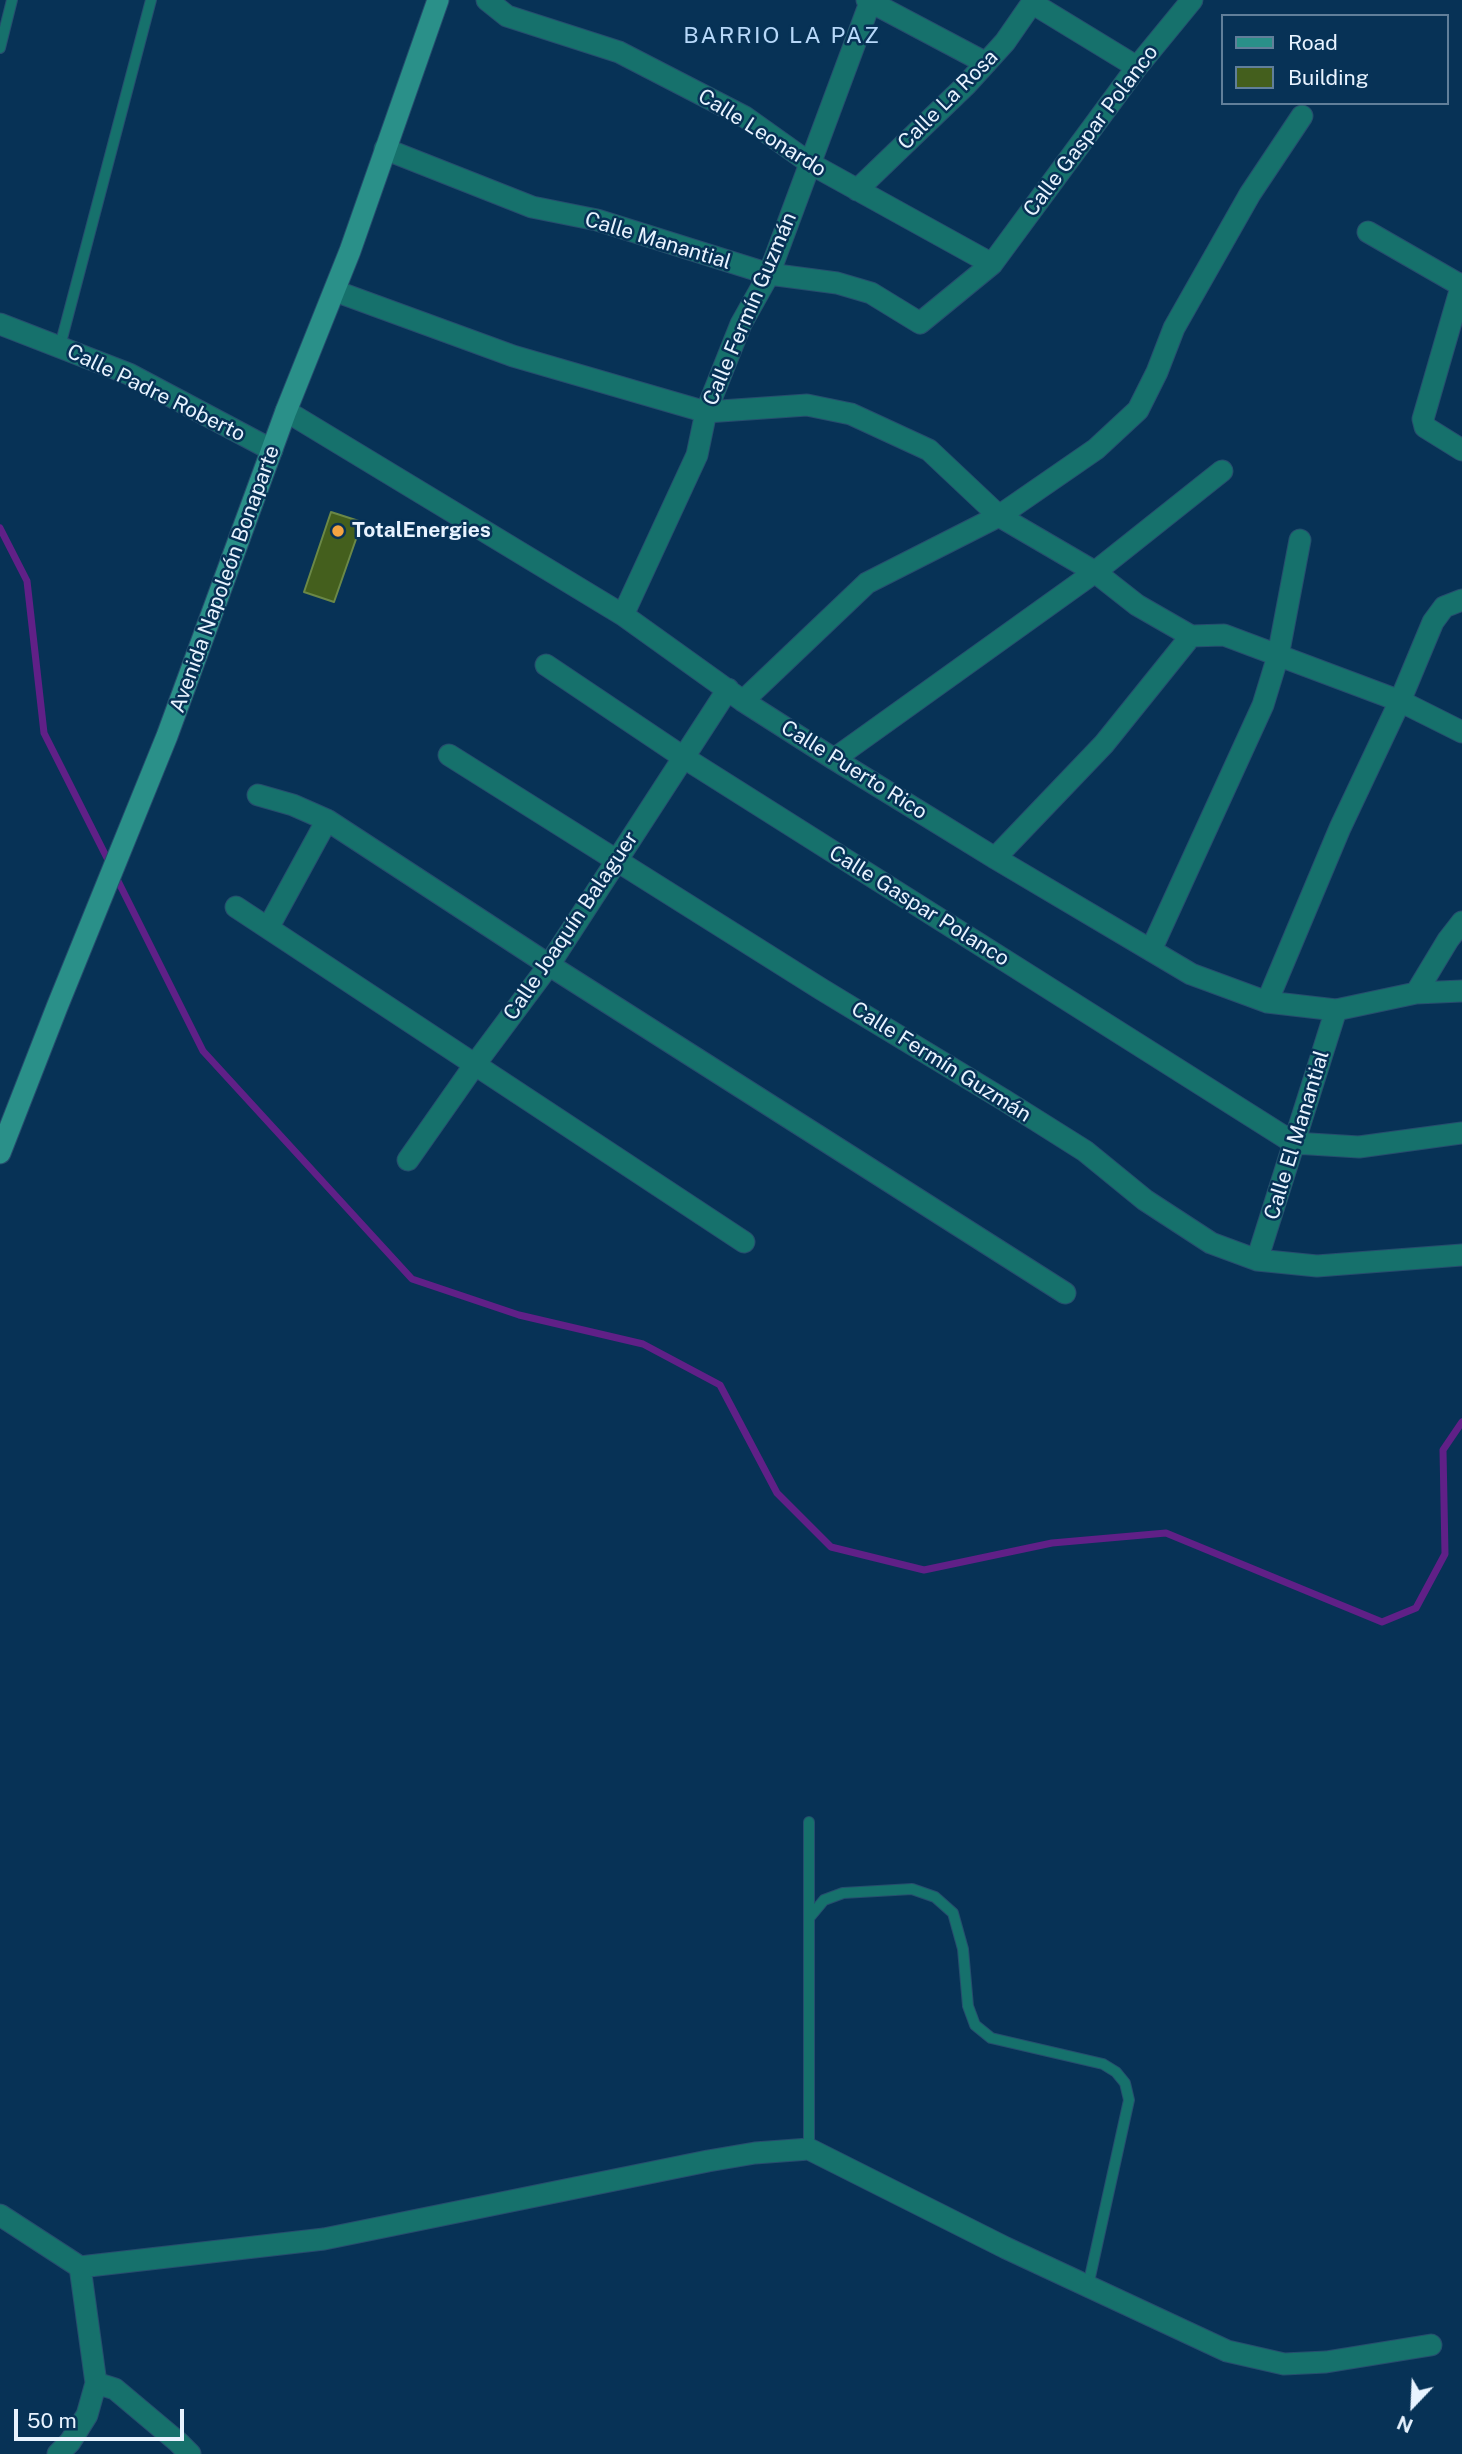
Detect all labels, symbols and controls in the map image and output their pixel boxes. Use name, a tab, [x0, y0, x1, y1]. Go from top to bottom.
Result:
legend	[1220, 14, 1448, 105]
district label: BARRIO LA PAZ	[685, 22, 879, 50]
text: Road	[1288, 30, 1338, 55]
street label: Calle Gaspar Polanco	[1018, 40, 1164, 222]
street label: Calle La Rosa	[893, 45, 1003, 155]
text: Building	[1288, 65, 1369, 90]
street label: Calle Leonardo	[693, 84, 831, 182]
street label: Calle Manantial	[582, 207, 734, 275]
street label: Calle Fermín Guzmán	[698, 209, 802, 409]
street label: Calle Padre Roberto	[63, 339, 249, 447]
street label: Avenida Napoleón Bonaparte	[165, 442, 285, 716]
place label: TotalEnergies	[352, 518, 491, 544]
marker: TotalEnergies	[330, 523, 346, 539]
street label: Calle Puerto Rico	[776, 715, 932, 825]
street label: Calle Joaquín Balaguer	[498, 827, 644, 1025]
street label: Calle Gaspar Polanco	[824, 840, 1014, 972]
street label: Calle Fermín Guzmán	[846, 996, 1036, 1128]
street label: Calle El Manantial	[1259, 1047, 1335, 1223]
north arrow	[1378, 2370, 1448, 2440]
scale bar	[18, 2394, 187, 2438]
text: 50 m	[27, 2408, 77, 2433]
text: N	[1394, 2411, 1416, 2437]

